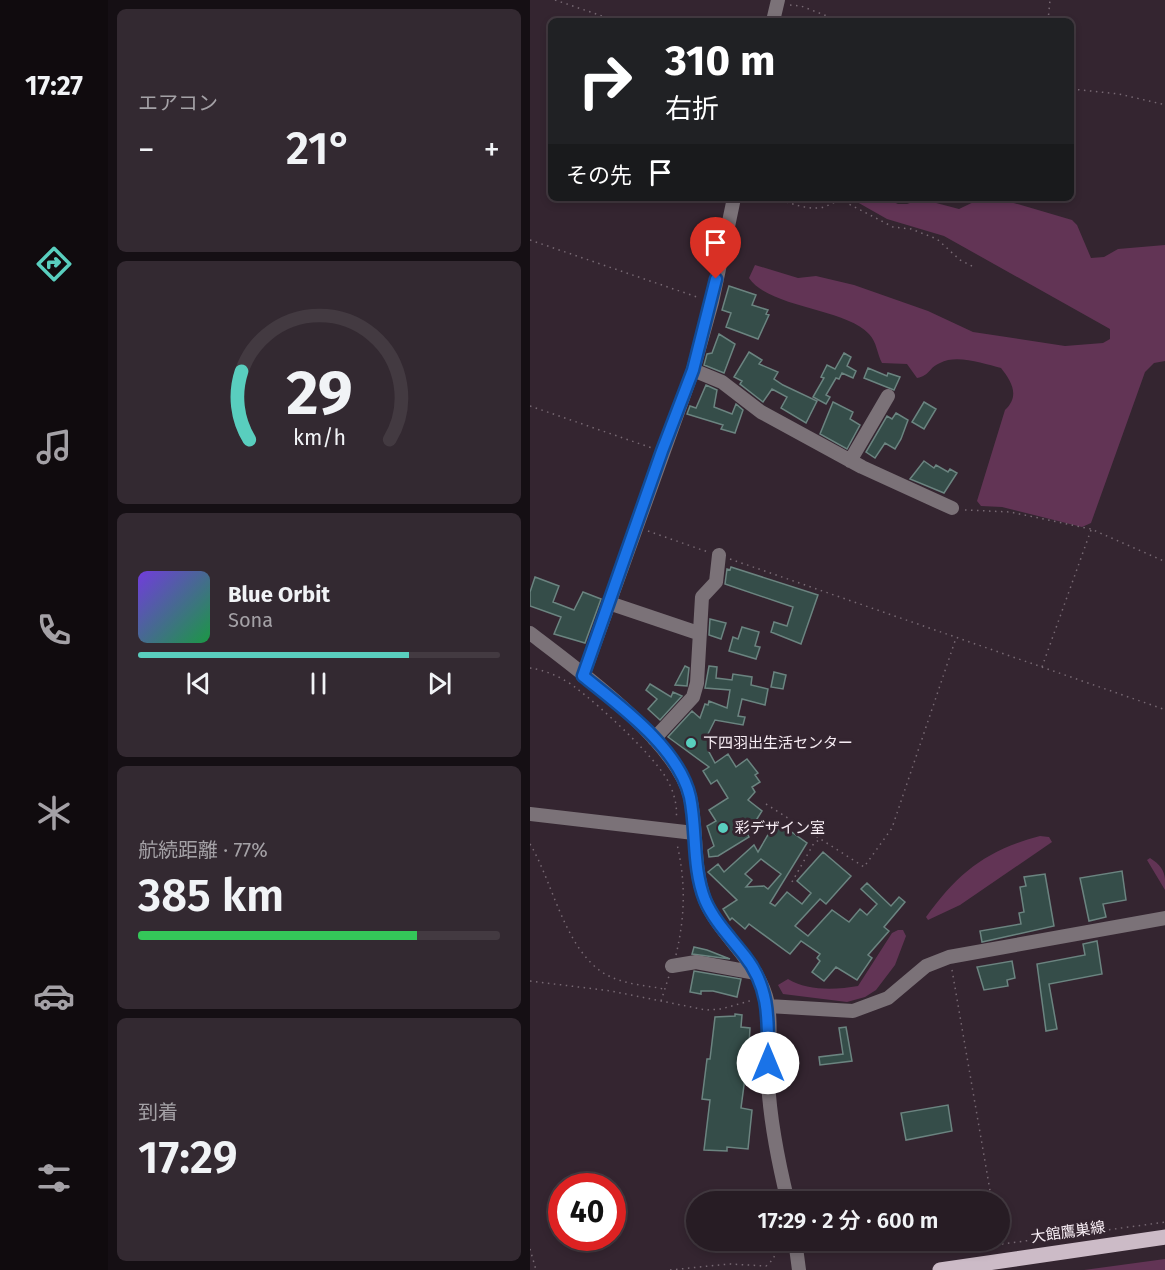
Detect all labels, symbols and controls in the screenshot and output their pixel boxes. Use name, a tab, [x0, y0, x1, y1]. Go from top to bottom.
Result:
text: 310 m	[665, 36, 775, 86]
icon: right	[566, 42, 644, 120]
text: 17:27	[25, 70, 83, 102]
text: エアコン	[138, 91, 218, 115]
text: 右折	[665, 93, 719, 125]
text: 21°	[286, 122, 352, 176]
text: −	[138, 130, 155, 170]
text: +	[484, 130, 500, 170]
icon: arrive	[644, 156, 677, 189]
text: その先	[566, 162, 632, 189]
pin	[690, 217, 741, 279]
icon: arrive	[699, 226, 732, 259]
icon: directions	[33, 243, 75, 285]
text: 29	[286, 356, 352, 431]
text: km/h	[292, 425, 346, 451]
icon: music	[33, 426, 75, 468]
text: Blue Orbit	[228, 581, 330, 608]
text: Sona	[228, 608, 273, 632]
icon: phone	[33, 609, 75, 651]
icon: previous	[182, 667, 215, 700]
icon: pause	[302, 667, 335, 700]
icon: next	[423, 667, 456, 700]
place label: 下四羽出生活センター	[703, 734, 853, 752]
marker: 下四羽出生活センター	[684, 736, 698, 750]
icon: climate	[33, 792, 75, 834]
place label: 彩デザイン室	[735, 819, 825, 837]
marker: 彩デザイン室	[716, 821, 730, 835]
text: 航続距離 · 77%	[138, 838, 268, 862]
text: 385 km	[138, 869, 284, 923]
icon: car	[33, 975, 75, 1017]
position arrow	[736, 1031, 800, 1095]
text: 到着	[138, 1100, 178, 1124]
text: 17:29	[138, 1131, 238, 1185]
icon: filters	[33, 1157, 75, 1199]
speed limit sign: 40	[548, 1173, 626, 1251]
text: 17:29 · 2 分 · 600 m	[757, 1207, 939, 1234]
street label: 大館鷹巣線	[1030, 1218, 1106, 1246]

